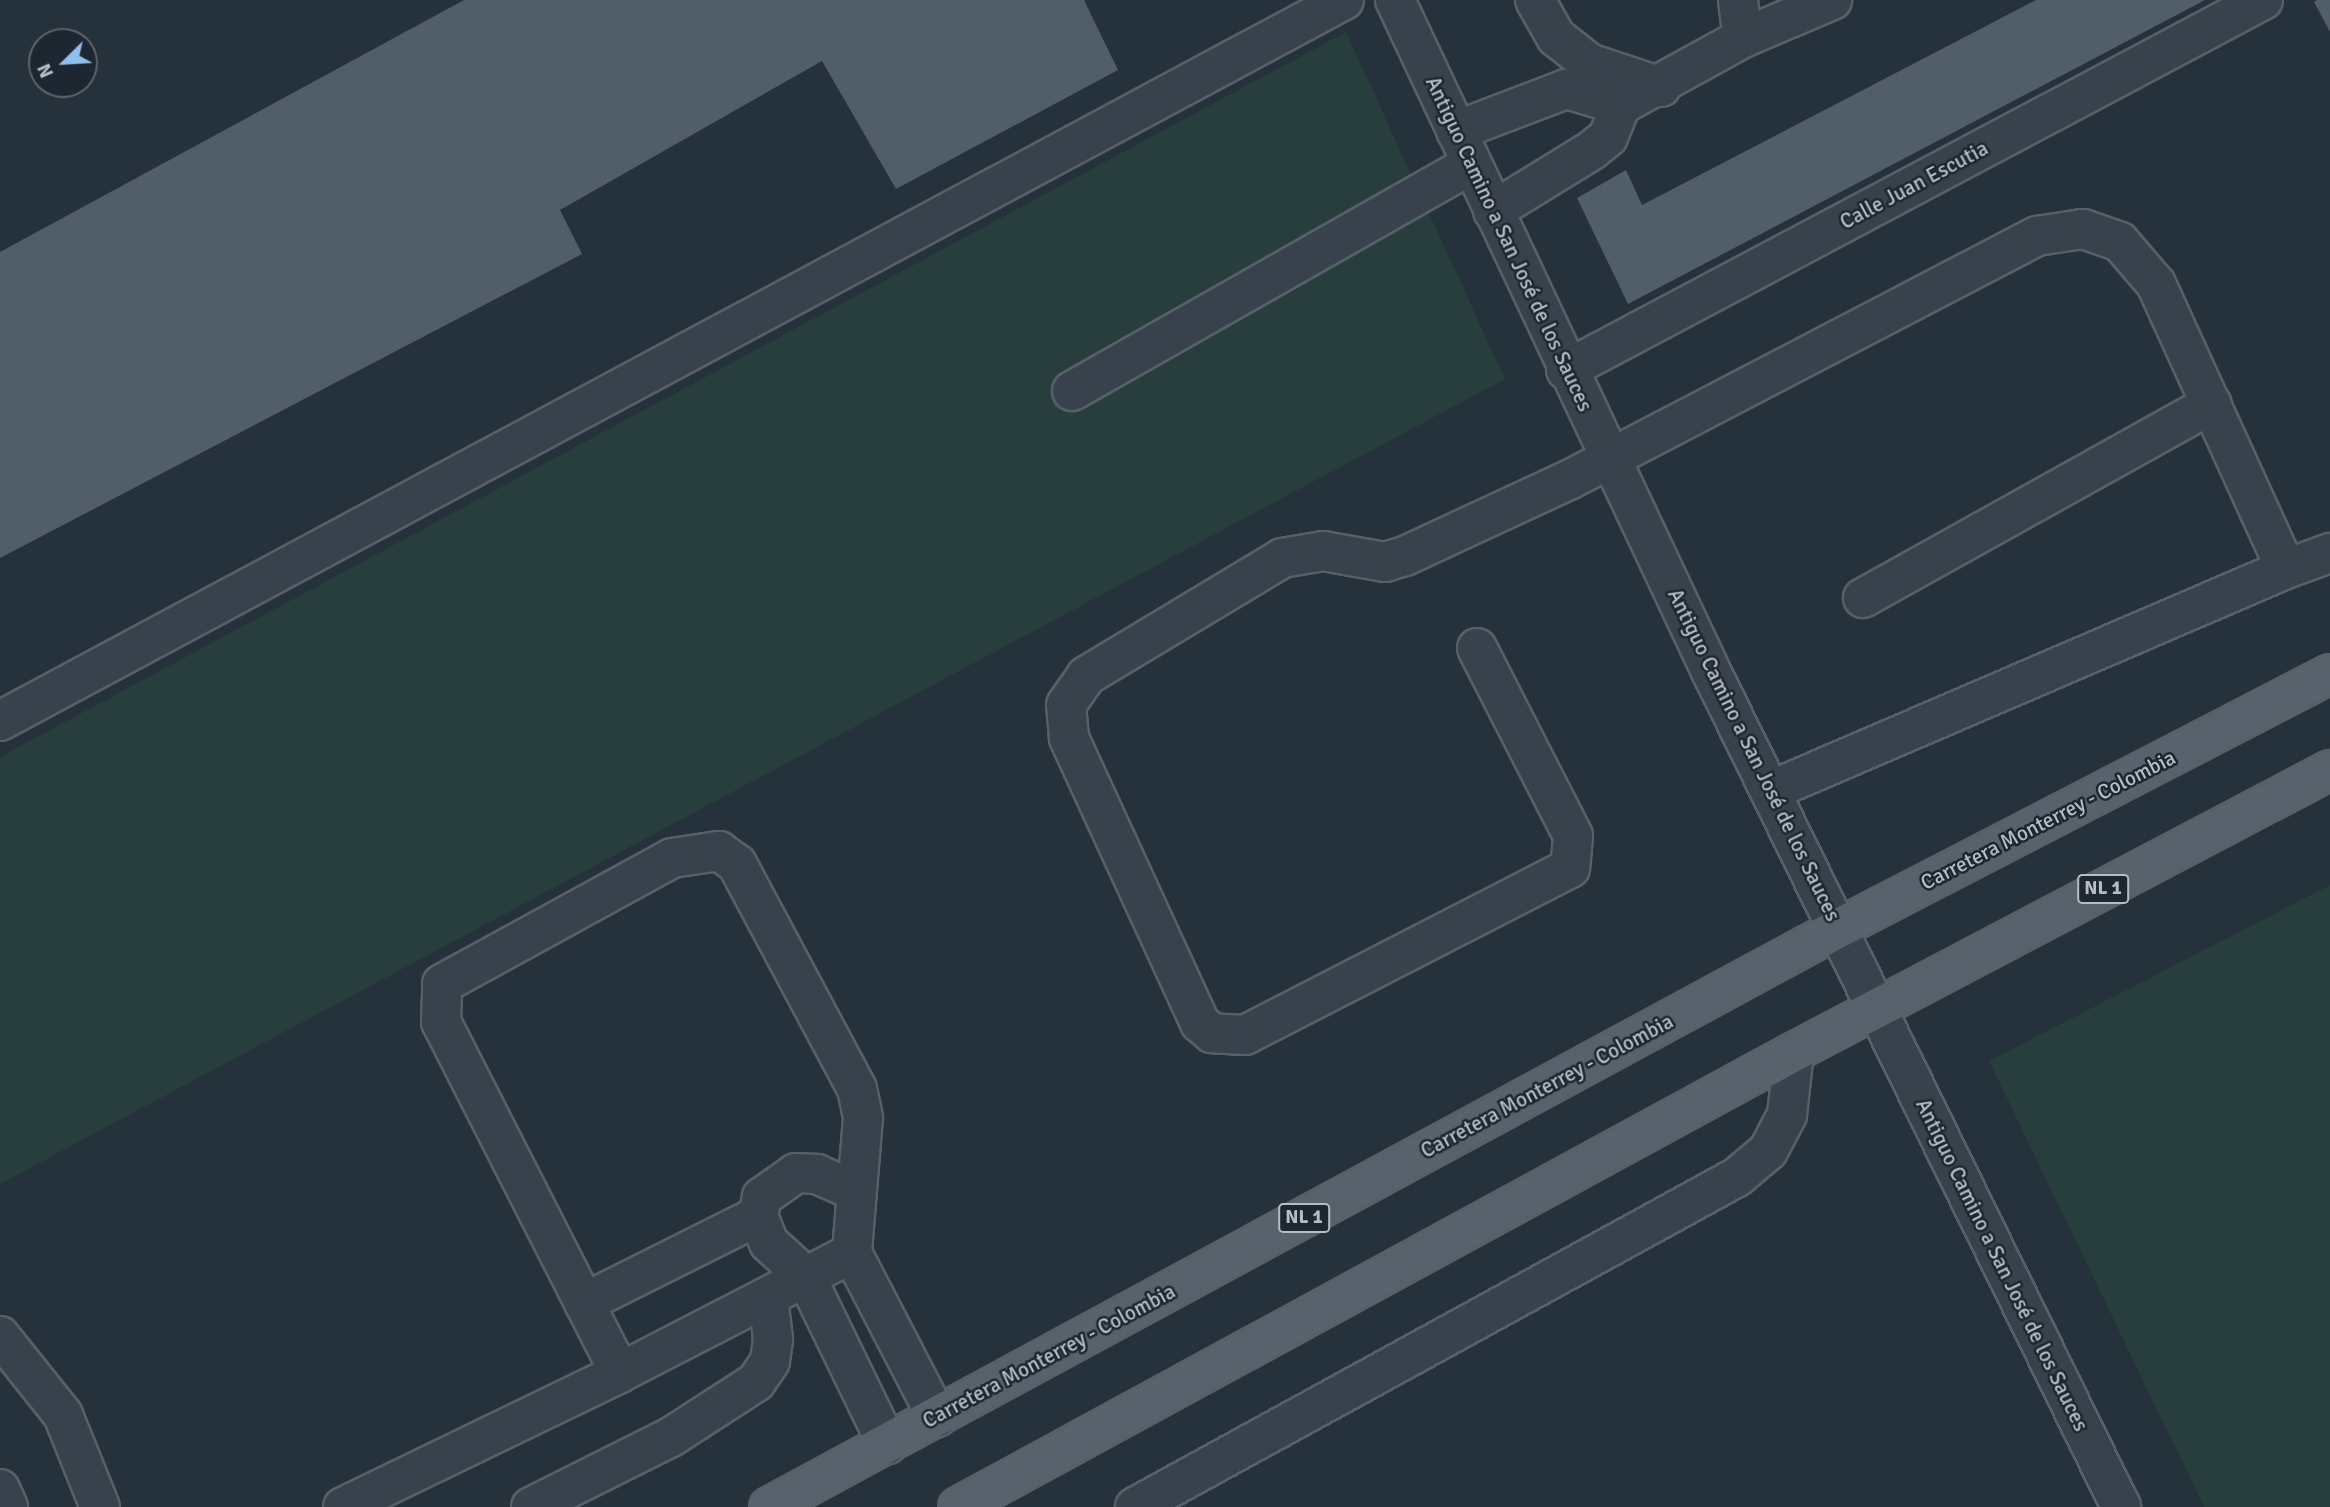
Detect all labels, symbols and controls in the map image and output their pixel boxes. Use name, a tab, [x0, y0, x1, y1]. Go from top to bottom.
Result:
north arrow	[28, 28, 98, 98]
text: N	[32, 60, 59, 82]
street label: Antiguo Camino a San José de los Sauces	[1420, 73, 1598, 415]
street label: Calle Juan Escutia	[1836, 135, 1992, 235]
street label: Antiguo Camino a San José de los Sauces	[1662, 585, 1846, 925]
street label: Carretera Monterrey - Colombia	[1916, 745, 2180, 895]
road number: NL 1	[2077, 874, 2129, 904]
street label: Carretera Monterrey - Colombia	[1416, 1009, 1678, 1163]
street label: Antiguo Camino a San José de los Sauces	[1910, 1095, 2094, 1435]
road number: NL 1	[1278, 1202, 1330, 1234]
street label: Carretera Monterrey - Colombia	[918, 1279, 1180, 1433]

